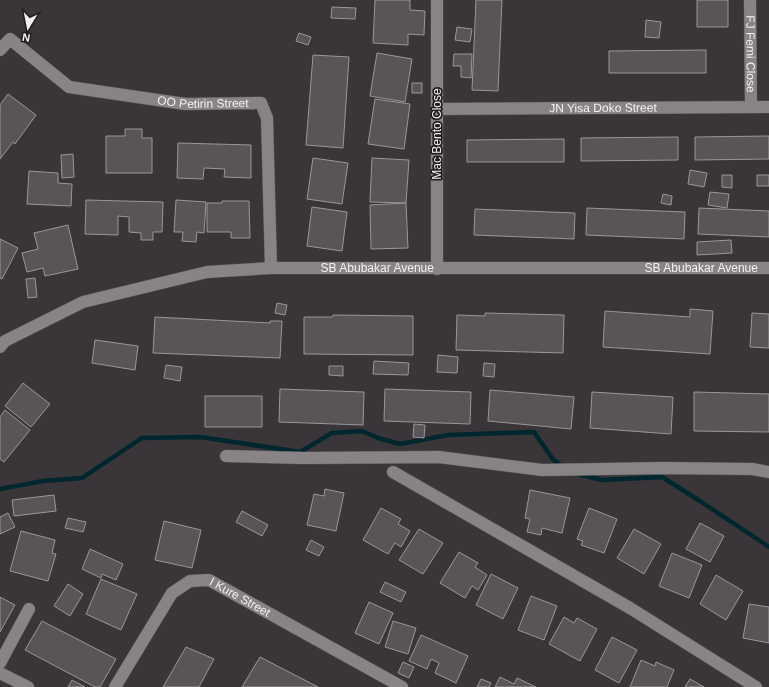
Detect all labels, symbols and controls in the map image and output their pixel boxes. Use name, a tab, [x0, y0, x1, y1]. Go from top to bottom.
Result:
north arrow	[8, 8, 48, 48]
street label: FJ Femi Close	[743, 15, 758, 93]
text: N	[21, 31, 31, 44]
street label: Mac Bento Close	[430, 88, 444, 180]
street label: OO Petirin Street	[156, 93, 249, 111]
street label: JN Yisa Doko Street	[549, 101, 657, 115]
street label: SB Abubakar Avenue	[321, 261, 434, 275]
street label: SB Abubakar Avenue	[645, 261, 758, 275]
street label: I Kure Street	[207, 575, 273, 620]

